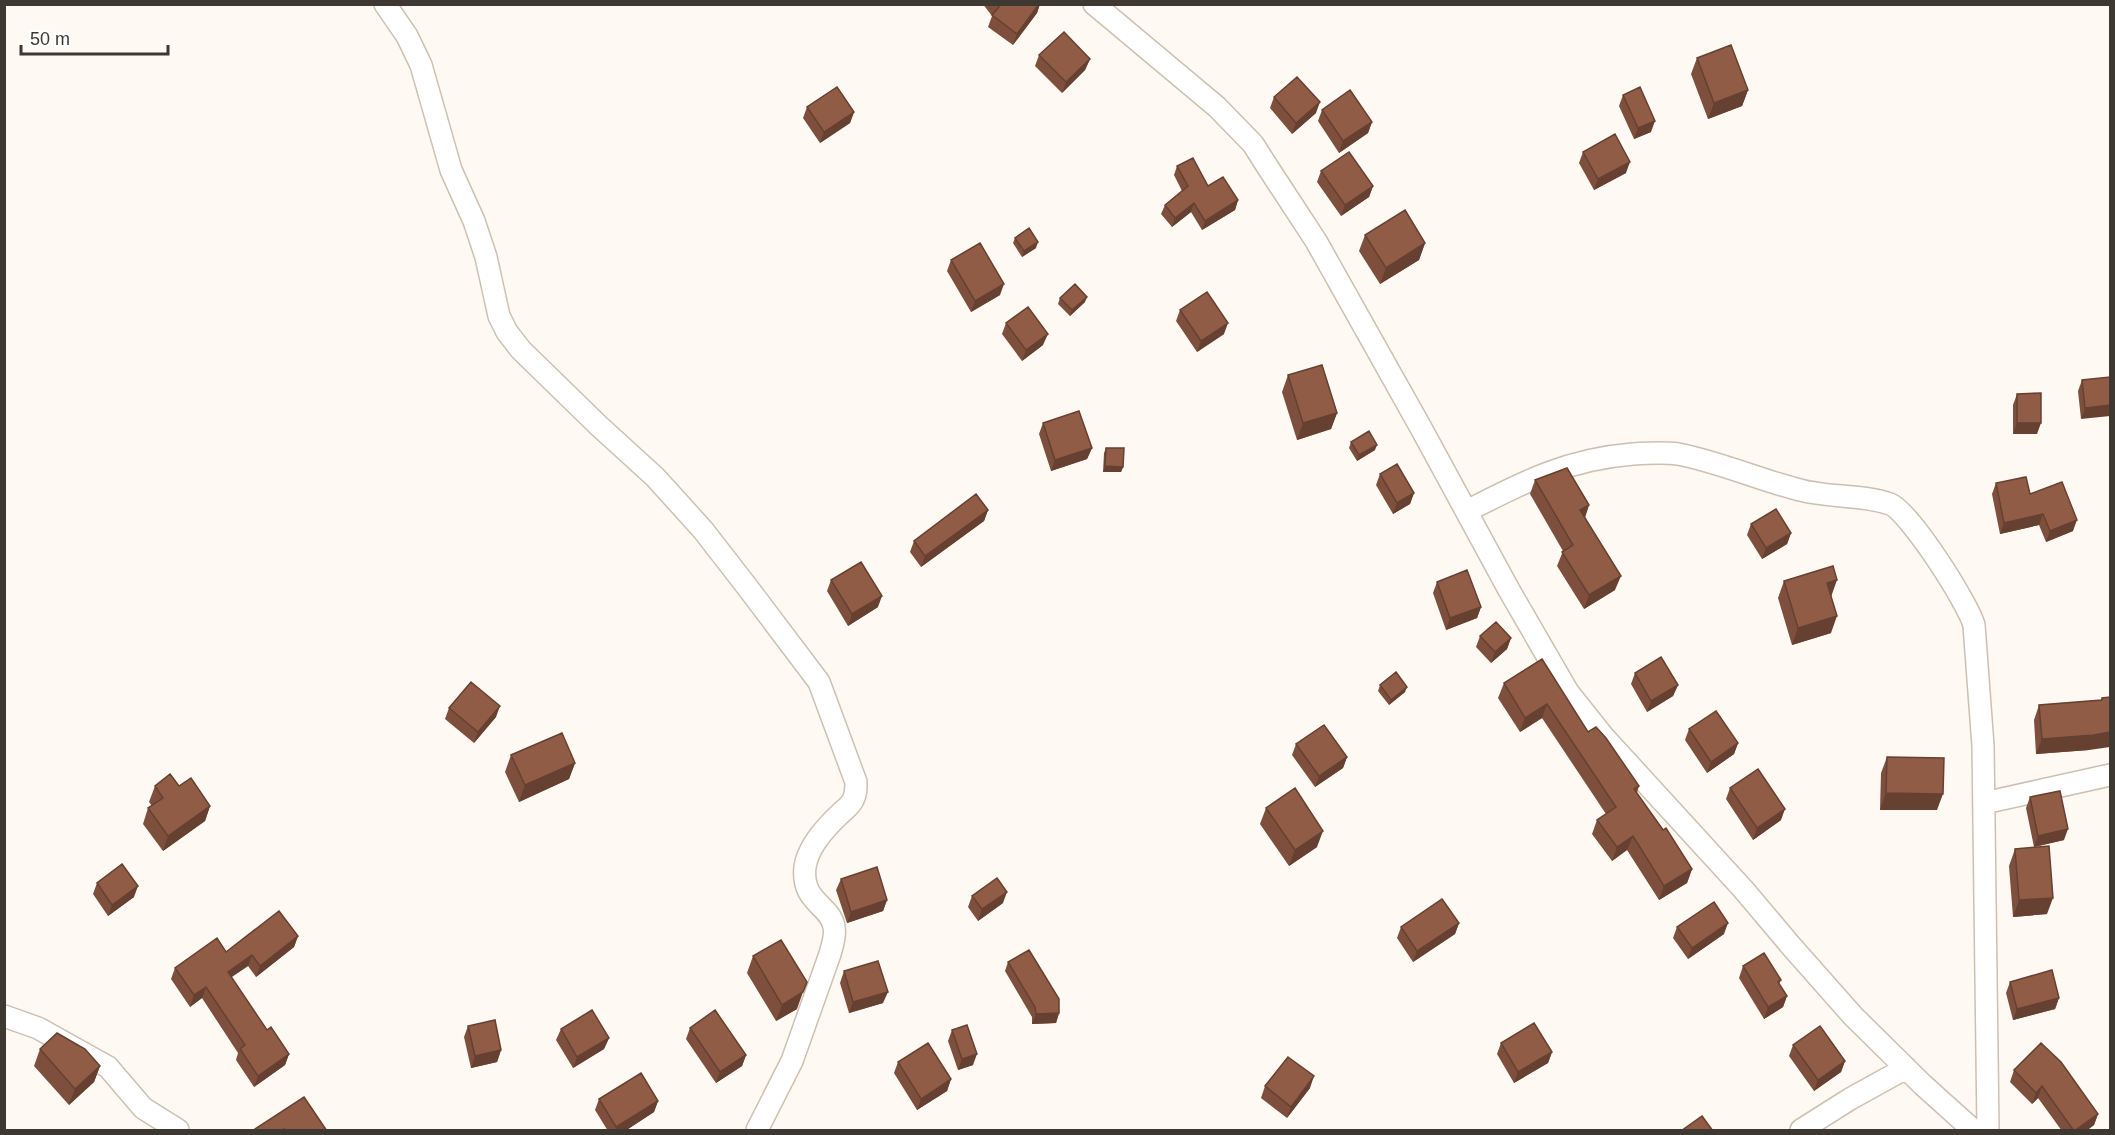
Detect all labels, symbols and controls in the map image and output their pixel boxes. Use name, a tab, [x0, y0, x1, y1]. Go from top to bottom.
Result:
scale bar	[21, 18, 168, 56]
text: 50 m	[30, 29, 70, 49]

